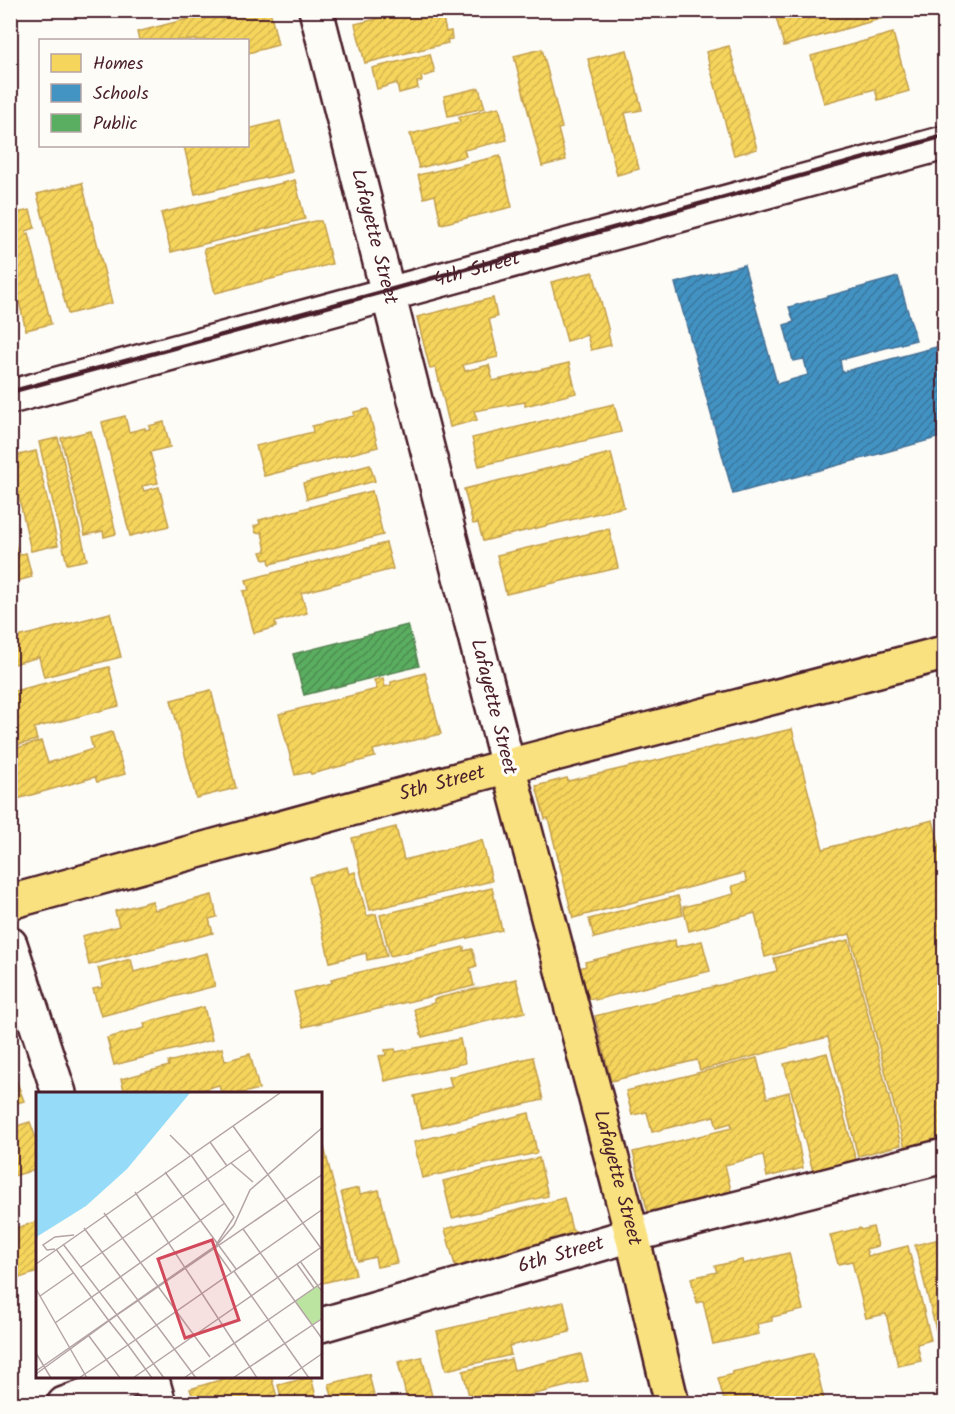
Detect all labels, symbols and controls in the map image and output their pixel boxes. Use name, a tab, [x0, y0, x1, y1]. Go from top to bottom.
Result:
legend	[39, 39, 249, 147]
text: Homes	[93, 50, 144, 79]
text: Schools	[93, 80, 149, 109]
text: Public	[93, 110, 138, 139]
street label: Lafayette Street	[341, 166, 406, 308]
street label: 4th Street	[430, 243, 524, 297]
street label: Lafayette Street	[461, 636, 525, 778]
street label: 5th Street	[396, 757, 489, 811]
inset map	[36, 1092, 322, 1378]
street label: Lafayette Street	[584, 1107, 650, 1249]
street label: 6th Street	[514, 1228, 608, 1283]

